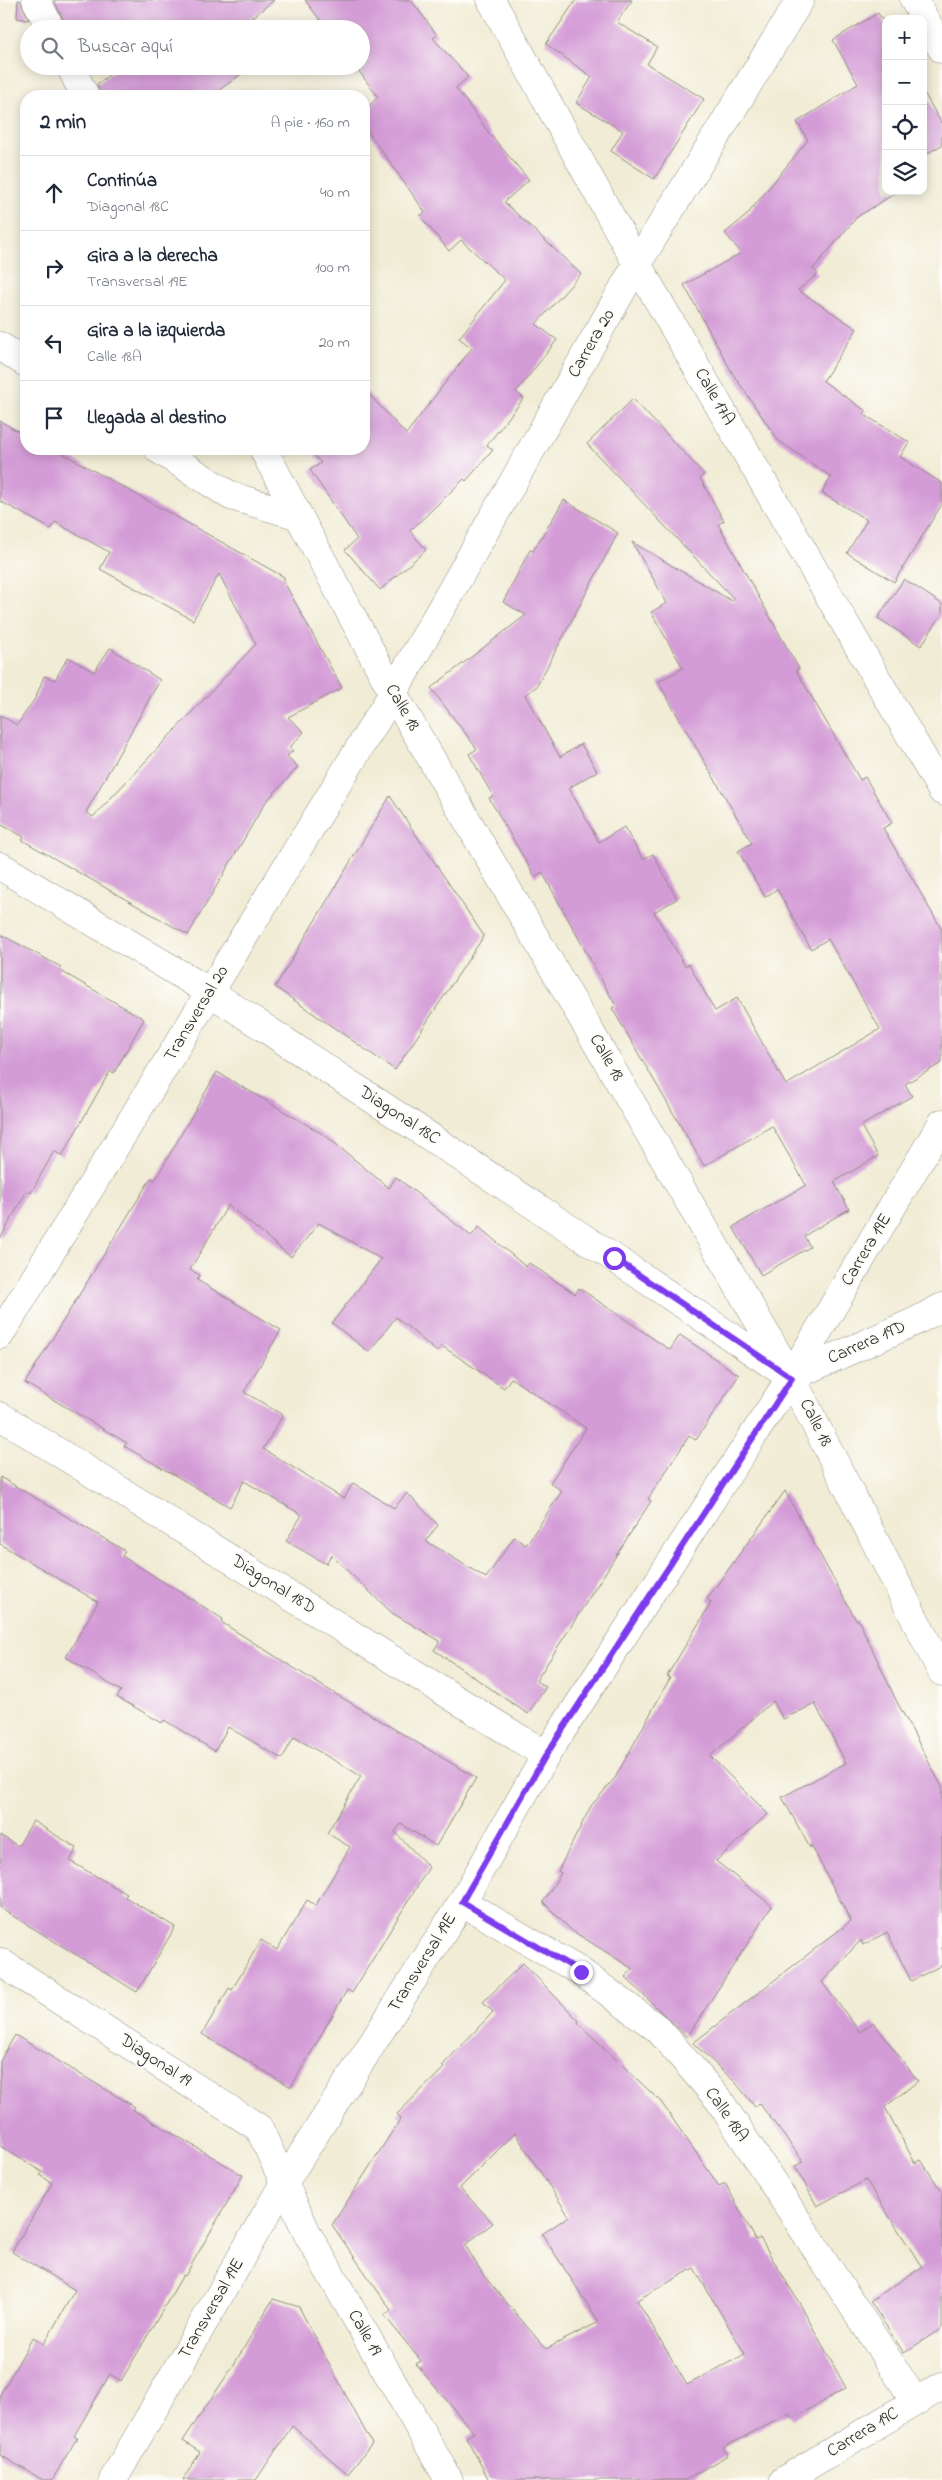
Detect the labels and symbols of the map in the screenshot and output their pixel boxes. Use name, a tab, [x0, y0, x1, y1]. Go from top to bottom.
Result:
street label: Carrera 20	[562, 305, 622, 383]
street label: Calle 17A	[687, 363, 741, 431]
street label: Calle 18	[378, 680, 426, 737]
street label: Transversal 20	[158, 961, 236, 1067]
street label: Calle 18	[582, 1030, 630, 1087]
street label: Diagonal 18C	[352, 1079, 445, 1153]
street label: Carrera 19E	[835, 1209, 899, 1291]
route start	[603, 1247, 626, 1270]
street label: Carrera 19D	[824, 1314, 910, 1372]
street label: Calle 18	[792, 1395, 838, 1452]
street label: Diagonal 18D	[224, 1548, 320, 1622]
street label: Transversal 19E	[382, 1908, 464, 2018]
route end	[570, 1961, 593, 1984]
street label: Diagonal 19	[113, 2028, 196, 2095]
street label: Calle 18A	[698, 2082, 754, 2148]
street label: Transversal 19E	[172, 2253, 252, 2365]
street label: Calle 19	[340, 2305, 388, 2361]
street label: Carrera 19C	[822, 2401, 904, 2465]

